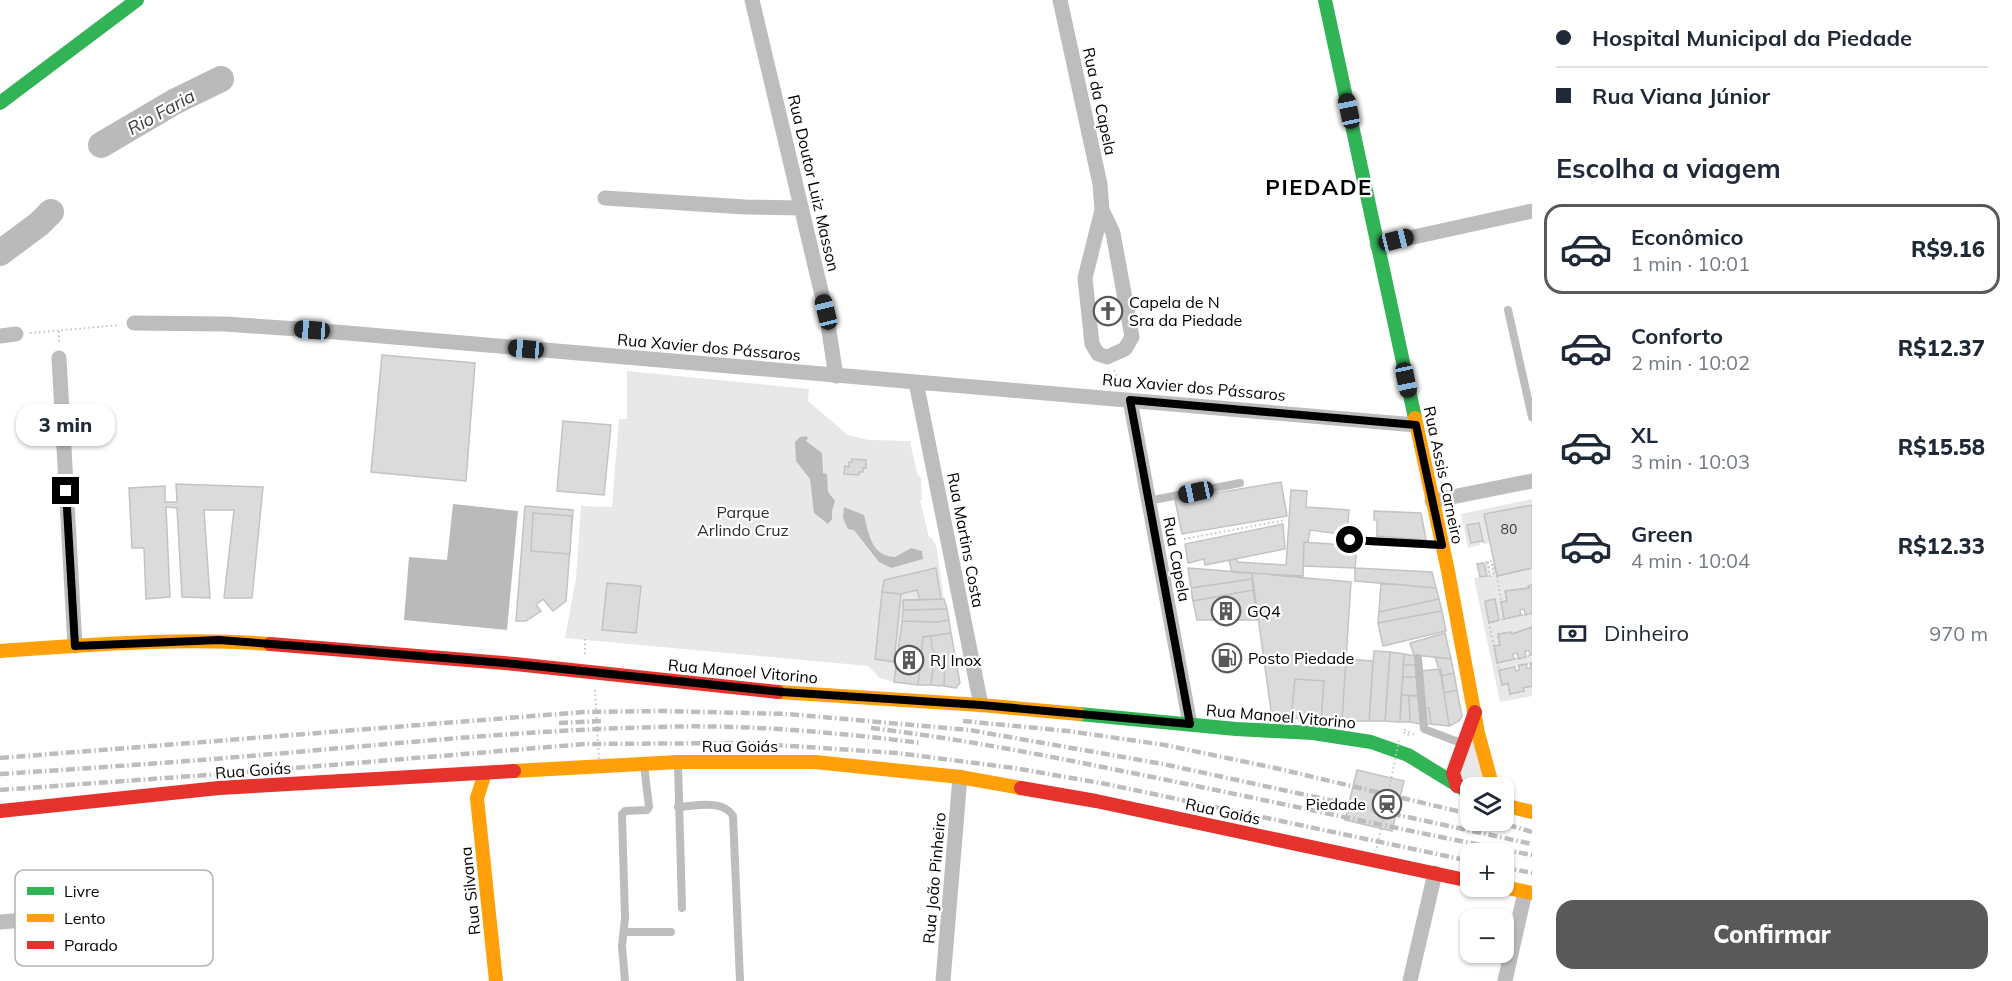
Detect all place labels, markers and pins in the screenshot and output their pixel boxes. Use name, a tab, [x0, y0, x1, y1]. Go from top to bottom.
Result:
place label: Capela de N Sra da Piedade	[1129, 292, 1242, 330]
church icon: Capela de N Sra da Piedade	[1092, 295, 1124, 327]
building icon: GQ4	[1210, 595, 1242, 627]
place label: GQ4	[1247, 601, 1281, 621]
fuel station icon: Posto Piedade	[1211, 642, 1243, 674]
building icon: RJ Inox	[893, 644, 925, 676]
place label: Posto Piedade	[1248, 648, 1354, 668]
place label: RJ Inox	[930, 650, 982, 670]
station icon: Piedade	[1371, 788, 1403, 820]
place label: Piedade	[1306, 794, 1366, 814]

